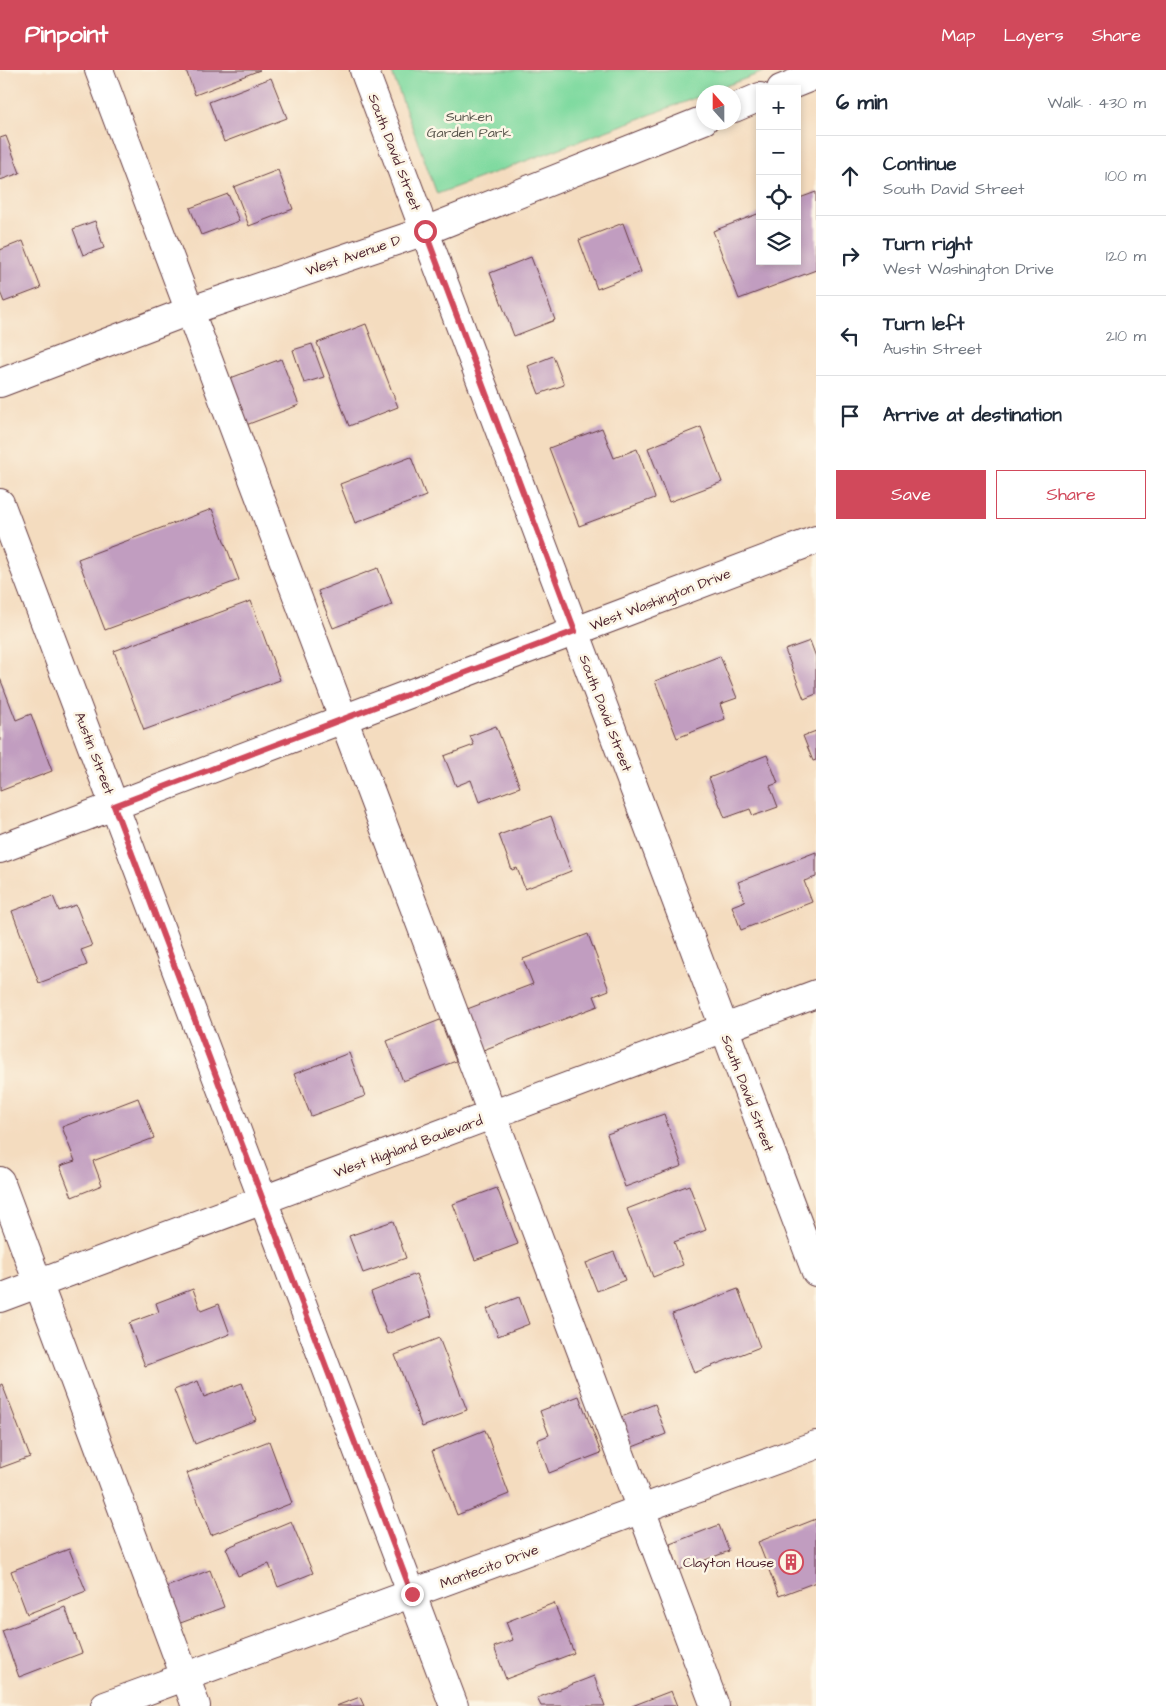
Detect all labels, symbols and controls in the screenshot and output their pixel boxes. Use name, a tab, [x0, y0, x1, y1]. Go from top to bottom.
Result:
text: Pinpoint	[25, 18, 108, 52]
text: Map	[941, 23, 975, 48]
text: Layers	[1003, 23, 1064, 48]
text: Share	[1092, 23, 1141, 48]
north arrow	[696, 85, 741, 130]
map controls	[756, 85, 801, 265]
button: +	[756, 85, 801, 130]
text: 6 min	[836, 88, 888, 117]
street label: South David Street	[363, 91, 426, 214]
text: Walk · 430 m	[1047, 92, 1146, 114]
park label: Sunken Garden Park	[427, 107, 512, 143]
button: −	[756, 130, 801, 175]
text: Continue	[883, 151, 957, 178]
icon: ahead	[836, 162, 864, 190]
text: 100 m	[1105, 165, 1146, 187]
button: locate	[756, 175, 801, 220]
text: South David Street	[883, 178, 1024, 200]
route start	[414, 220, 437, 243]
button: layers	[756, 220, 801, 265]
street label: West Avenue D	[303, 230, 403, 282]
text: Turn right	[883, 231, 972, 258]
icon: right	[836, 242, 864, 270]
text: 120 m	[1106, 245, 1146, 267]
text: West Washington Drive	[883, 258, 1054, 280]
text: Turn left	[883, 311, 964, 338]
icon: left	[836, 322, 864, 350]
text: 210 m	[1106, 325, 1146, 347]
text: Austin Street	[883, 338, 982, 360]
icon: arrive	[836, 402, 864, 430]
text: Arrive at destination	[883, 402, 1062, 429]
button: Save	[836, 470, 986, 519]
button: Share	[996, 470, 1146, 519]
street label: West Washington Drive	[587, 564, 734, 636]
street label: South David Street	[574, 652, 637, 775]
street label: Austin Street	[69, 709, 119, 798]
street label: South David Street	[716, 1032, 779, 1155]
street label: West Highland Boulevard	[331, 1111, 485, 1183]
street label: Montecito Drive	[437, 1540, 542, 1594]
building icon: Clayton House	[778, 1549, 804, 1575]
place label: Clayton House	[683, 1553, 774, 1573]
route end	[401, 1583, 424, 1606]

